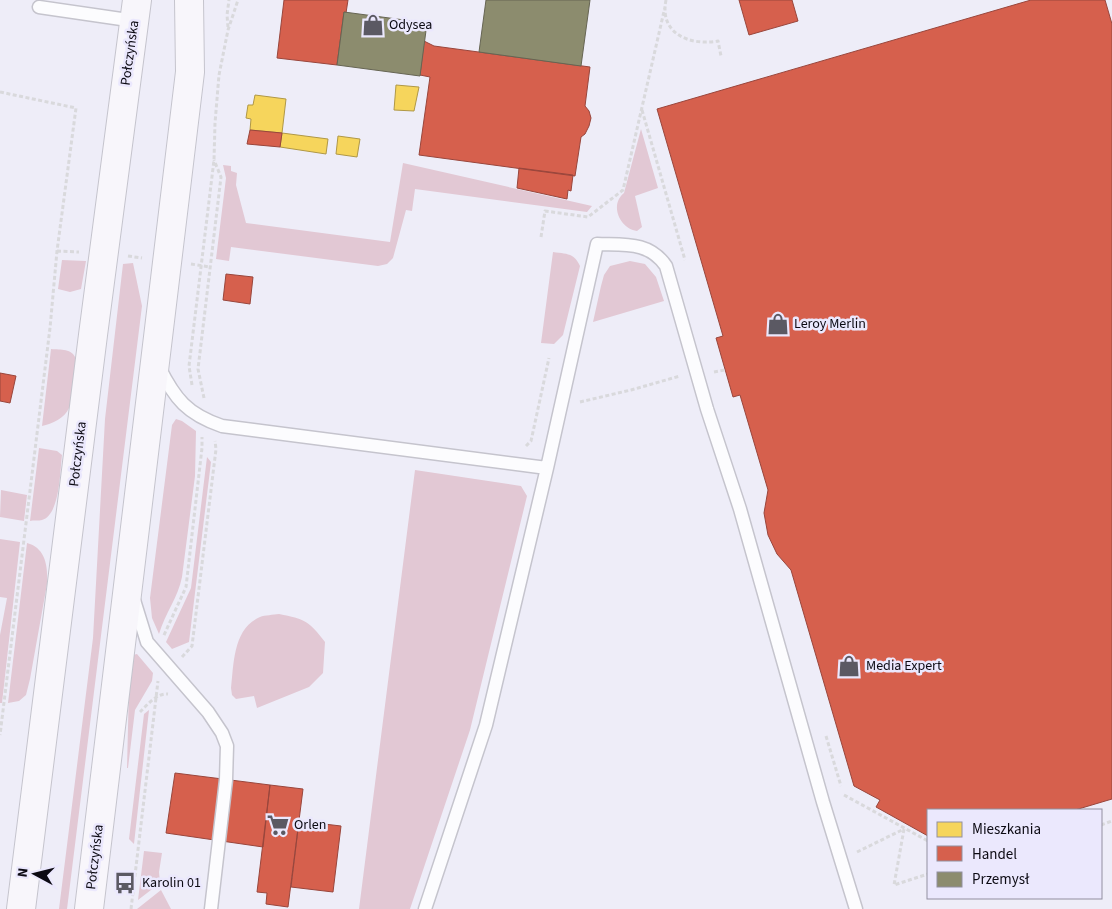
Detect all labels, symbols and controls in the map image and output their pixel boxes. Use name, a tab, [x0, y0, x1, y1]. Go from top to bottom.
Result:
shop icon: Odysea	[360, 12, 386, 38]
place label: Odysea	[389, 15, 432, 35]
street label: Połczyńska	[116, 19, 144, 87]
shop icon: Leroy Merlin	[765, 311, 791, 337]
place label: Leroy Merlin	[794, 314, 866, 334]
street label: Połczyńska	[64, 420, 92, 488]
shop icon: Media Expert	[836, 653, 862, 679]
place label: Media Expert	[866, 656, 942, 676]
legend	[927, 809, 1102, 899]
supermarket icon: Orlen	[265, 812, 291, 838]
place label: Orlen	[294, 815, 326, 835]
text: Mieszkania	[972, 819, 1041, 840]
street label: Połczyńska	[81, 823, 109, 891]
text: Handel	[972, 844, 1017, 865]
north arrow	[10, 849, 60, 899]
text: N	[13, 867, 34, 878]
text: Przemysł	[972, 869, 1030, 890]
bus stop icon: Karolin 01	[112, 870, 138, 896]
place label: Karolin 01	[142, 873, 201, 893]

